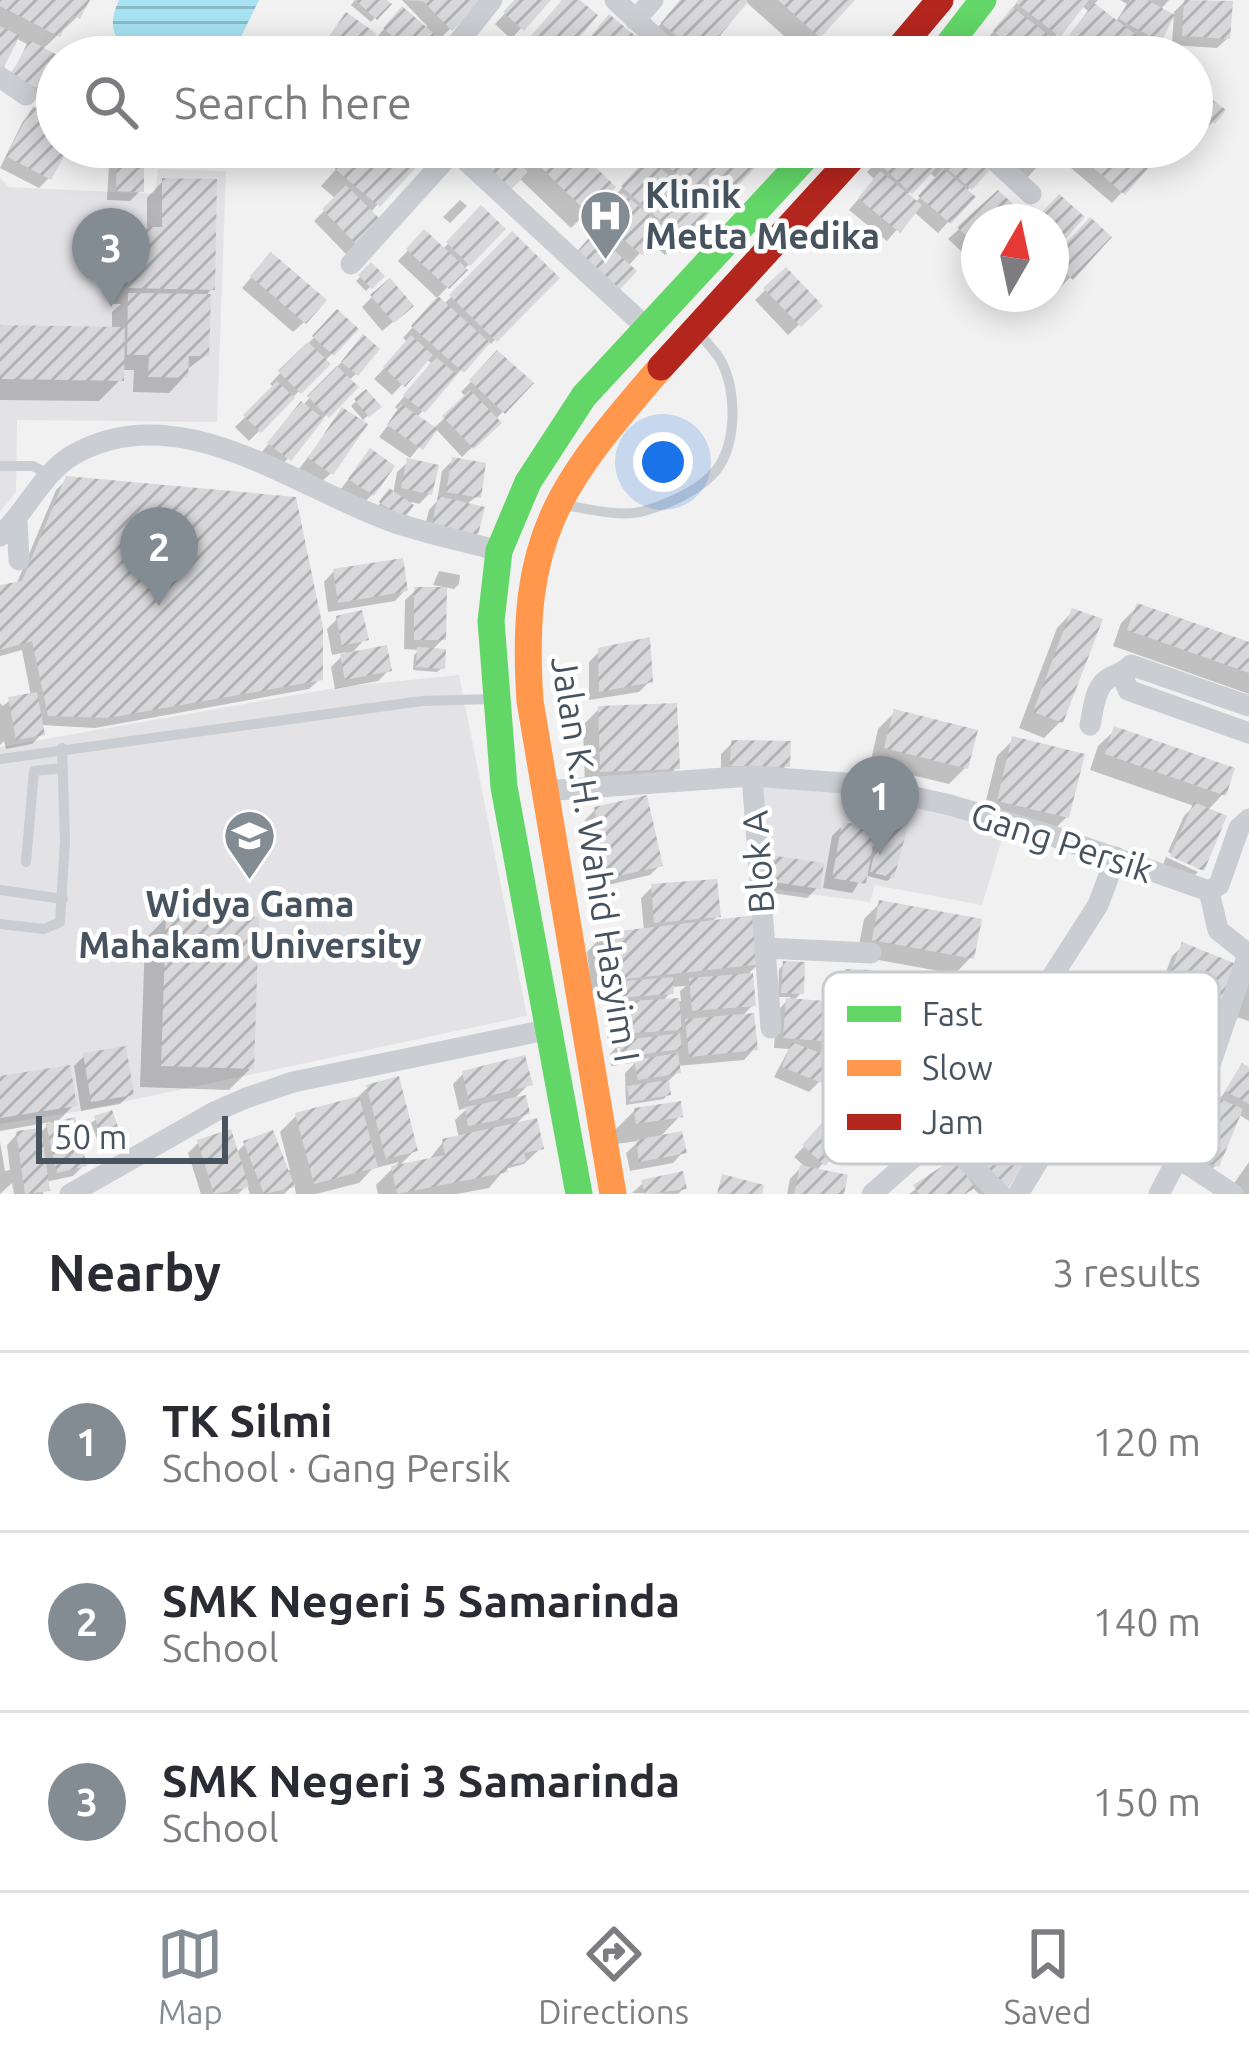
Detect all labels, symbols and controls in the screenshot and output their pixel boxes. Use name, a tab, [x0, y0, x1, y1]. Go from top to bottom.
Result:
search box	[36, 36, 1213, 168]
icon: search	[78, 69, 144, 135]
text: Search here	[174, 77, 412, 128]
place label: Klinik Metta Medika	[645, 174, 880, 256]
hospital icon: Klinik Metta Medika	[578, 188, 634, 262]
north arrow	[961, 204, 1069, 312]
pin: 3	[72, 208, 150, 307]
your location	[633, 432, 693, 492]
pin: 2	[120, 507, 198, 606]
street label: Jalan K.H. Wahid Hasyim I	[544, 653, 649, 1065]
pin: 1	[841, 756, 919, 855]
street label: Gang Persik	[966, 793, 1158, 890]
school or university icon: Widya Gama Mahakam University	[222, 808, 278, 882]
street label: Blok A	[733, 809, 782, 915]
place label: Widya Gama Mahakam University	[78, 883, 422, 965]
legend	[823, 972, 1219, 1164]
text: Fast	[922, 995, 982, 1032]
text: Slow	[922, 1049, 993, 1086]
text: Jam	[922, 1103, 984, 1140]
scale bar	[36, 1110, 228, 1163]
text: 50 m	[54, 1118, 127, 1155]
text: Nearby	[48, 1243, 221, 1301]
text: 3 results	[1052, 1251, 1201, 1294]
text: TK Silmi	[162, 1395, 333, 1446]
text: 1	[76, 1420, 98, 1463]
text: 120 m	[1092, 1420, 1201, 1463]
text: School · Gang Persik	[162, 1446, 511, 1489]
text: SMK Negeri 5 Samarinda	[162, 1575, 680, 1626]
text: 2	[76, 1600, 98, 1643]
text: 140 m	[1092, 1600, 1201, 1643]
text: School	[162, 1626, 279, 1669]
text: SMK Negeri 3 Samarinda	[162, 1755, 680, 1806]
text: 3	[76, 1780, 98, 1823]
text: 150 m	[1092, 1780, 1201, 1823]
text: School	[162, 1806, 279, 1849]
tab: Map	[157, 1921, 223, 2030]
tab: Directions	[538, 1921, 689, 2030]
tab: Saved	[1004, 1921, 1092, 2030]

